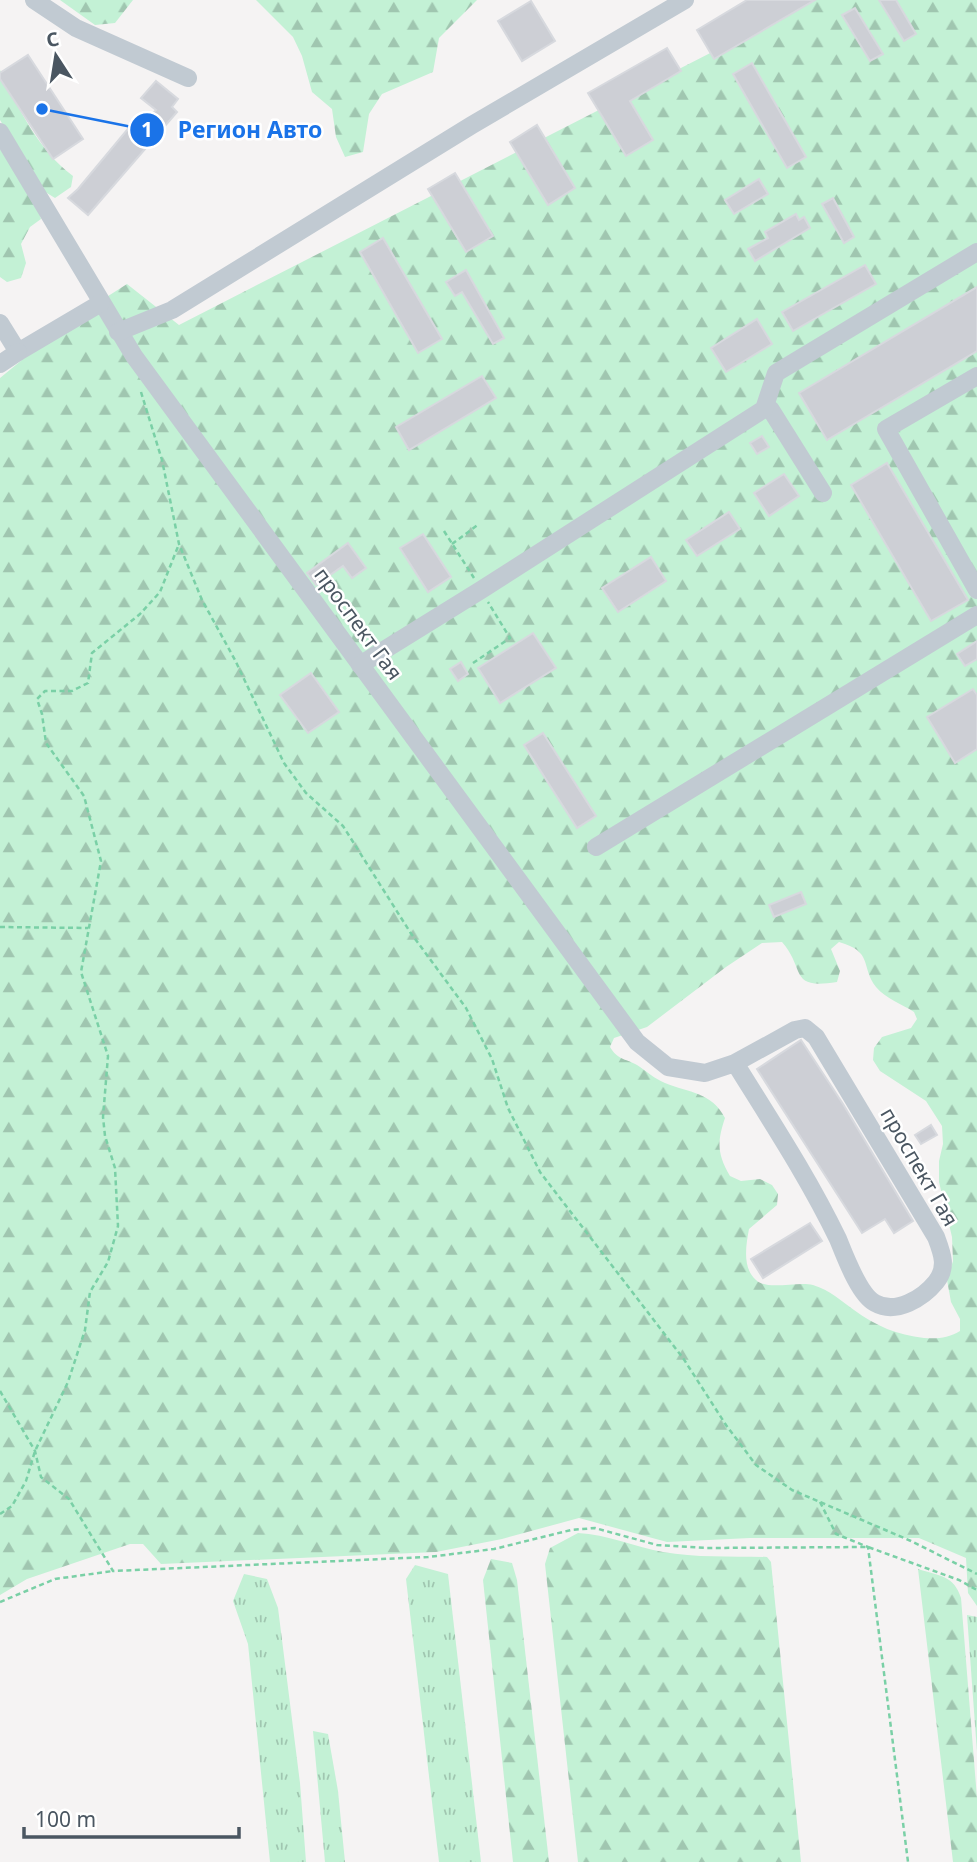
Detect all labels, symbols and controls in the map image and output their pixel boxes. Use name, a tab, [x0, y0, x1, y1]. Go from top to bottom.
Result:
north arrow	[21, 21, 91, 91]
text: С	[44, 25, 61, 53]
callout: Регион Авто	[129, 108, 337, 152]
text: Регион Авто	[178, 113, 322, 145]
text: 1	[141, 115, 153, 143]
street label: проспект Гая	[309, 562, 409, 685]
street label: проспект Гая	[875, 1102, 965, 1231]
scale bar	[24, 1796, 240, 1840]
text: 100 m	[35, 1805, 96, 1833]

